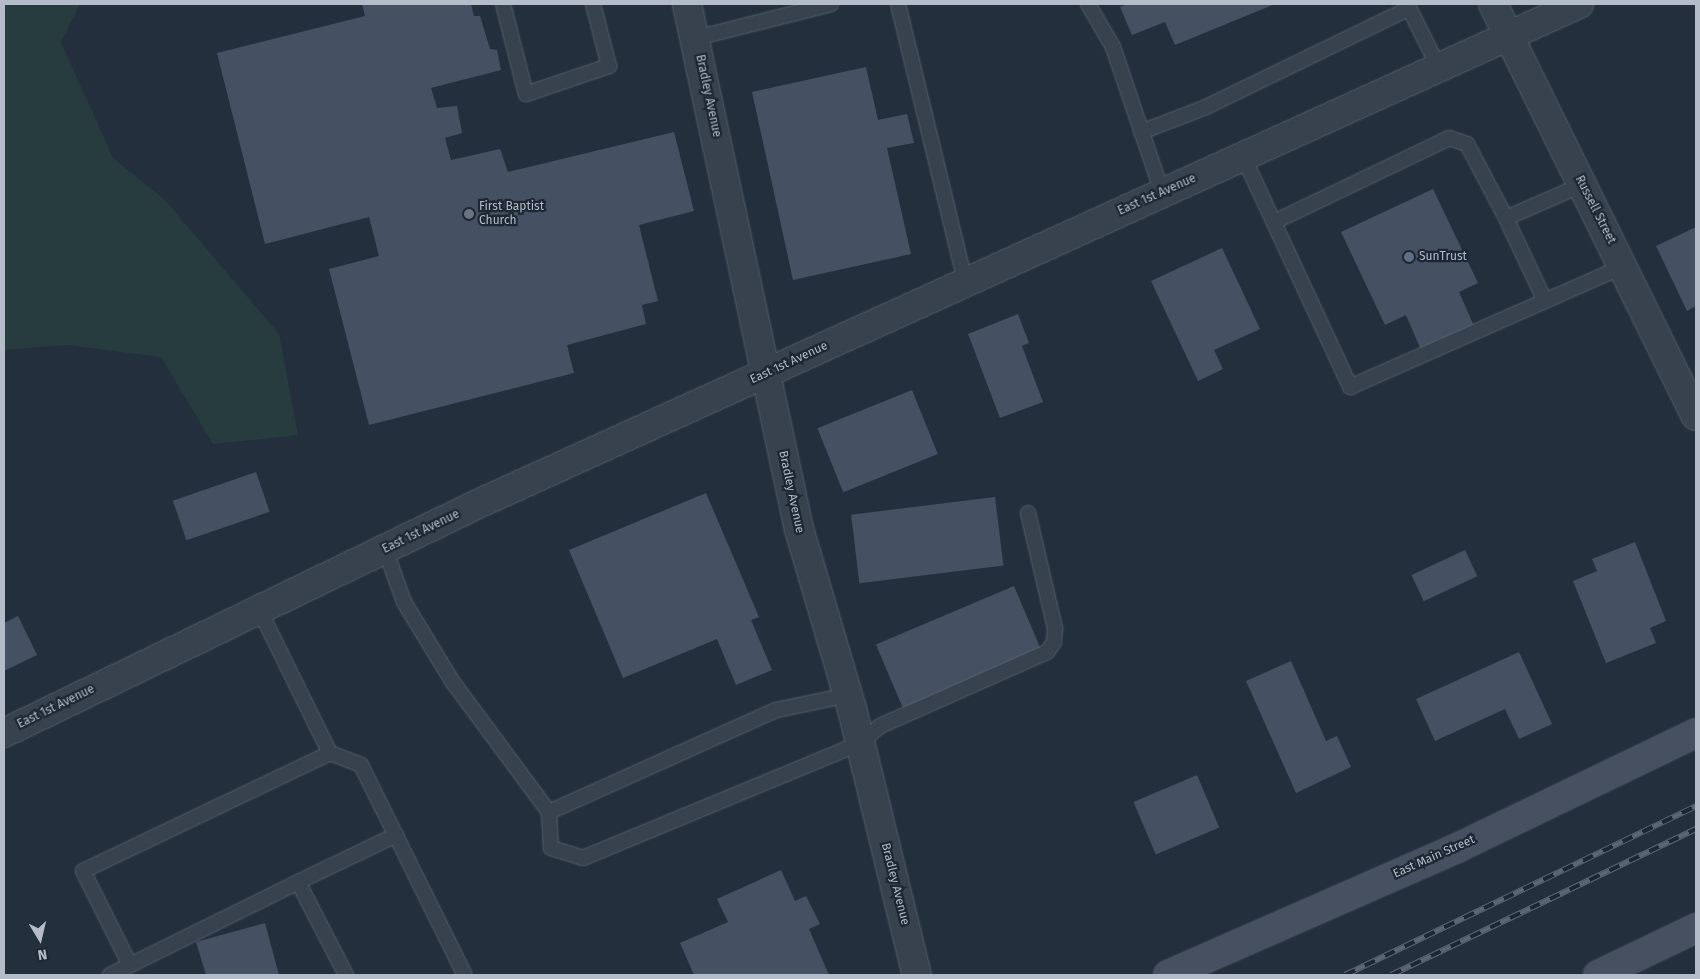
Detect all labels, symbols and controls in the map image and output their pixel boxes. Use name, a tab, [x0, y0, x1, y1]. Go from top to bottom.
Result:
street label: Bradley Avenue	[692, 53, 724, 139]
street label: East 1st Avenue	[1116, 171, 1198, 219]
street label: Russell Street	[1572, 173, 1618, 247]
place label: First Baptist Church	[479, 200, 544, 228]
marker: First Baptist Church	[463, 208, 475, 220]
place label: SunTrust	[1419, 250, 1467, 264]
marker: SunTrust	[1403, 251, 1415, 263]
street label: East 1st Avenue	[748, 339, 830, 387]
street label: Bradley Avenue	[775, 449, 807, 535]
street label: East 1st Avenue	[380, 507, 462, 557]
street label: East 1st Avenue	[15, 682, 97, 732]
street label: East Main Street	[1391, 833, 1477, 881]
street label: Bradley Avenue	[878, 841, 912, 927]
north arrow	[15, 914, 65, 964]
text: N	[37, 945, 48, 963]

